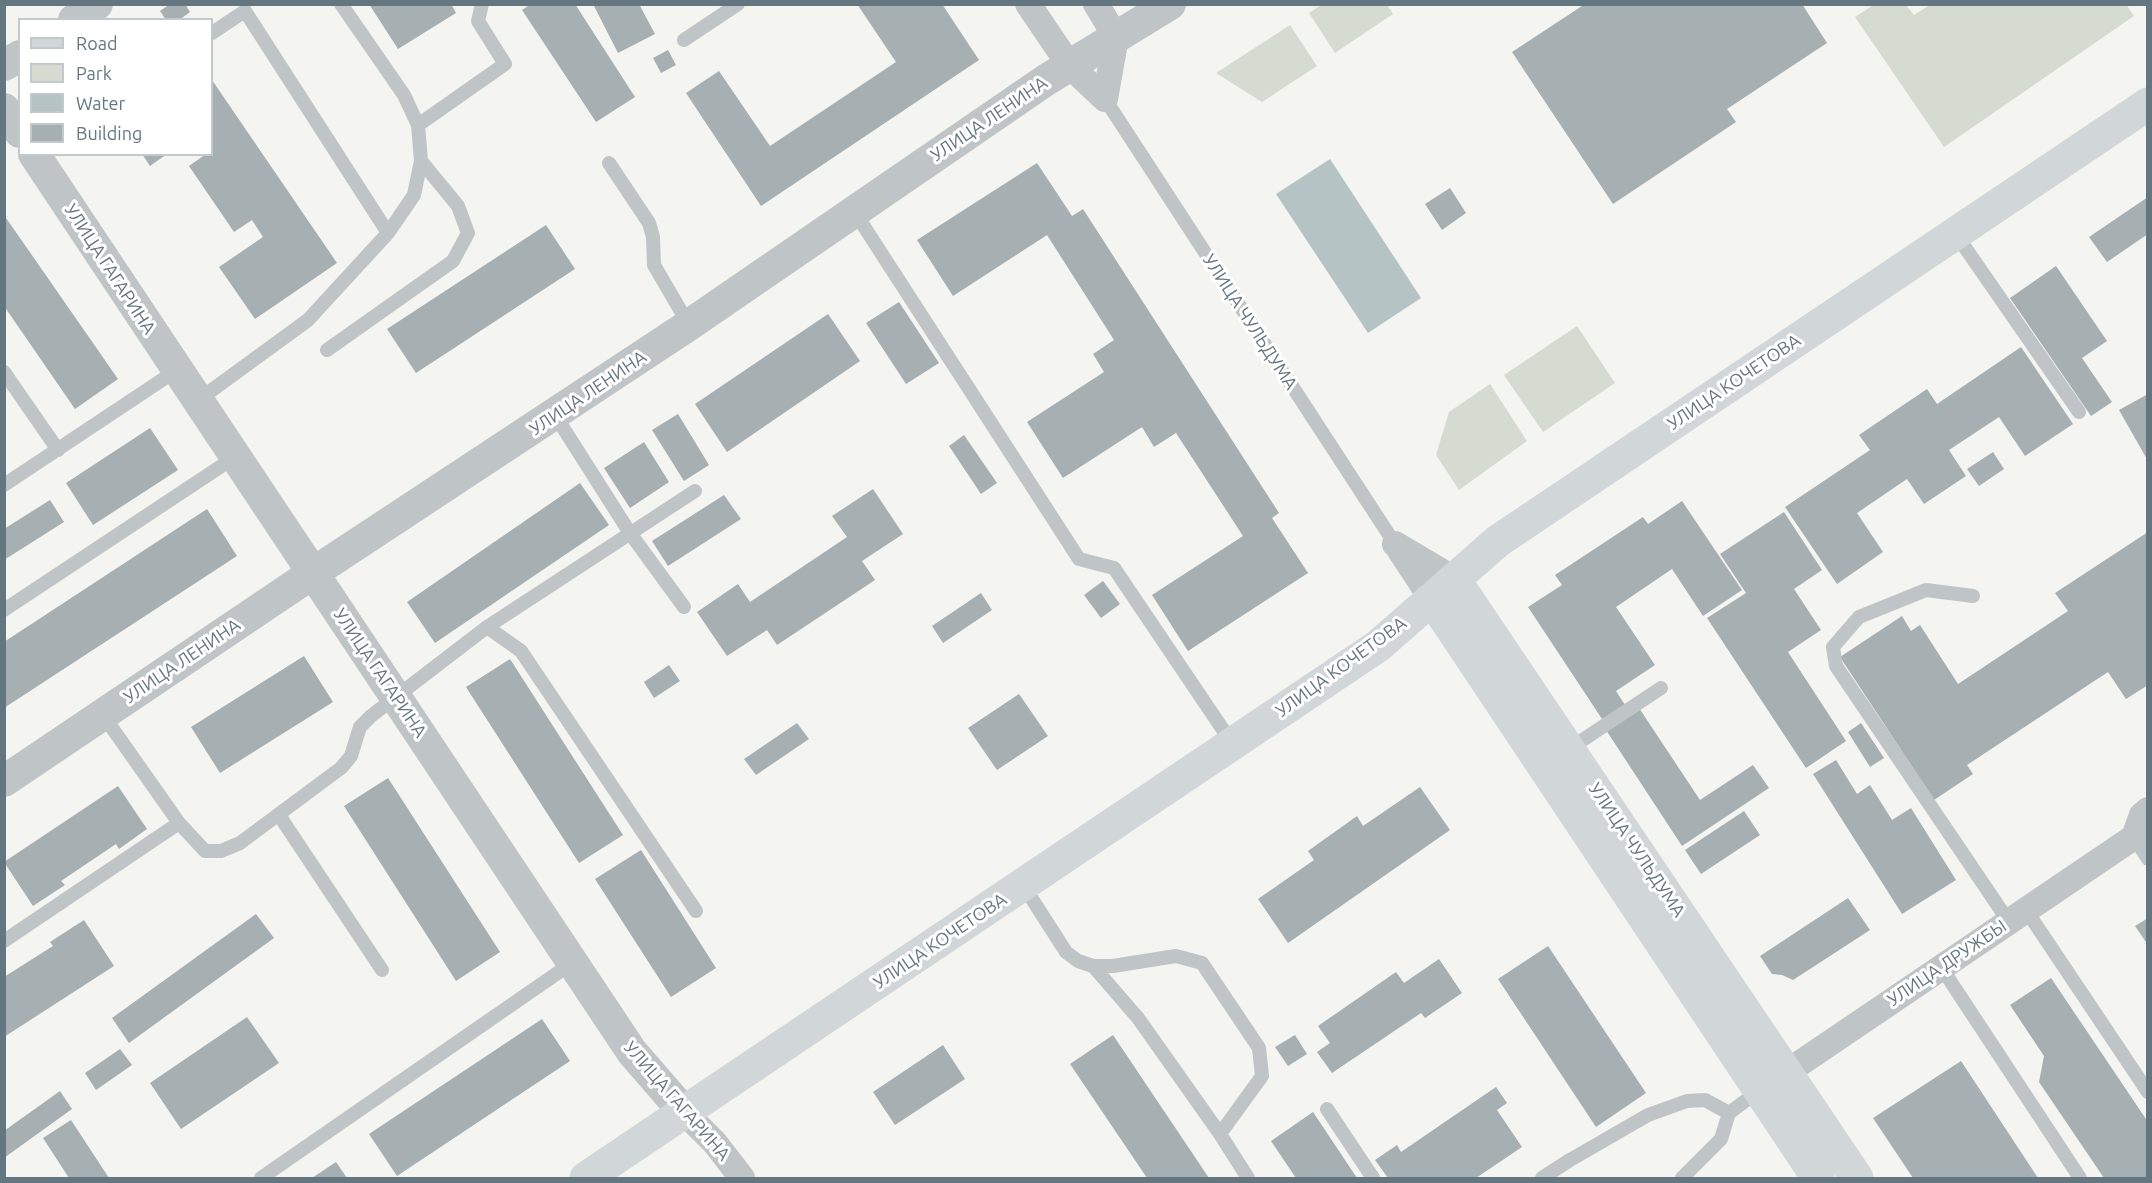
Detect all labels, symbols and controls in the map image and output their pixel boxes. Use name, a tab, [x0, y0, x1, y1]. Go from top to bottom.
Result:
legend	[18, 18, 213, 156]
text: Road	[76, 33, 118, 53]
text: Park	[76, 63, 112, 83]
street label: УЛИЦА ЛЕНИНА	[927, 72, 1051, 166]
text: Water	[76, 93, 125, 113]
text: Building	[76, 123, 142, 143]
street label: УЛИЦА ГАГАРИНА	[60, 200, 160, 338]
street label: УЛИЦА ЧУЛЬДУМА	[1198, 250, 1302, 394]
street label: УЛИЦА КОЧЕТОВА	[1663, 329, 1805, 435]
street label: УЛИЦА ЛЕНИНА	[526, 346, 650, 440]
street label: УЛИЦА ГАГАРИНА	[329, 604, 431, 742]
street label: УЛИЦА КОЧЕТОВА	[1272, 612, 1410, 722]
street label: УЛИЦА ЛЕНИНА	[120, 614, 244, 708]
street label: УЛИЦА ЧУЛЬДУМА	[1584, 779, 1690, 921]
street label: УЛИЦА КОЧЕТОВА	[869, 888, 1011, 994]
street label: УЛИЦА ДРУЖБЫ	[1883, 915, 2011, 1011]
street label: УЛИЦА ГАГАРИНА	[619, 1037, 735, 1165]

